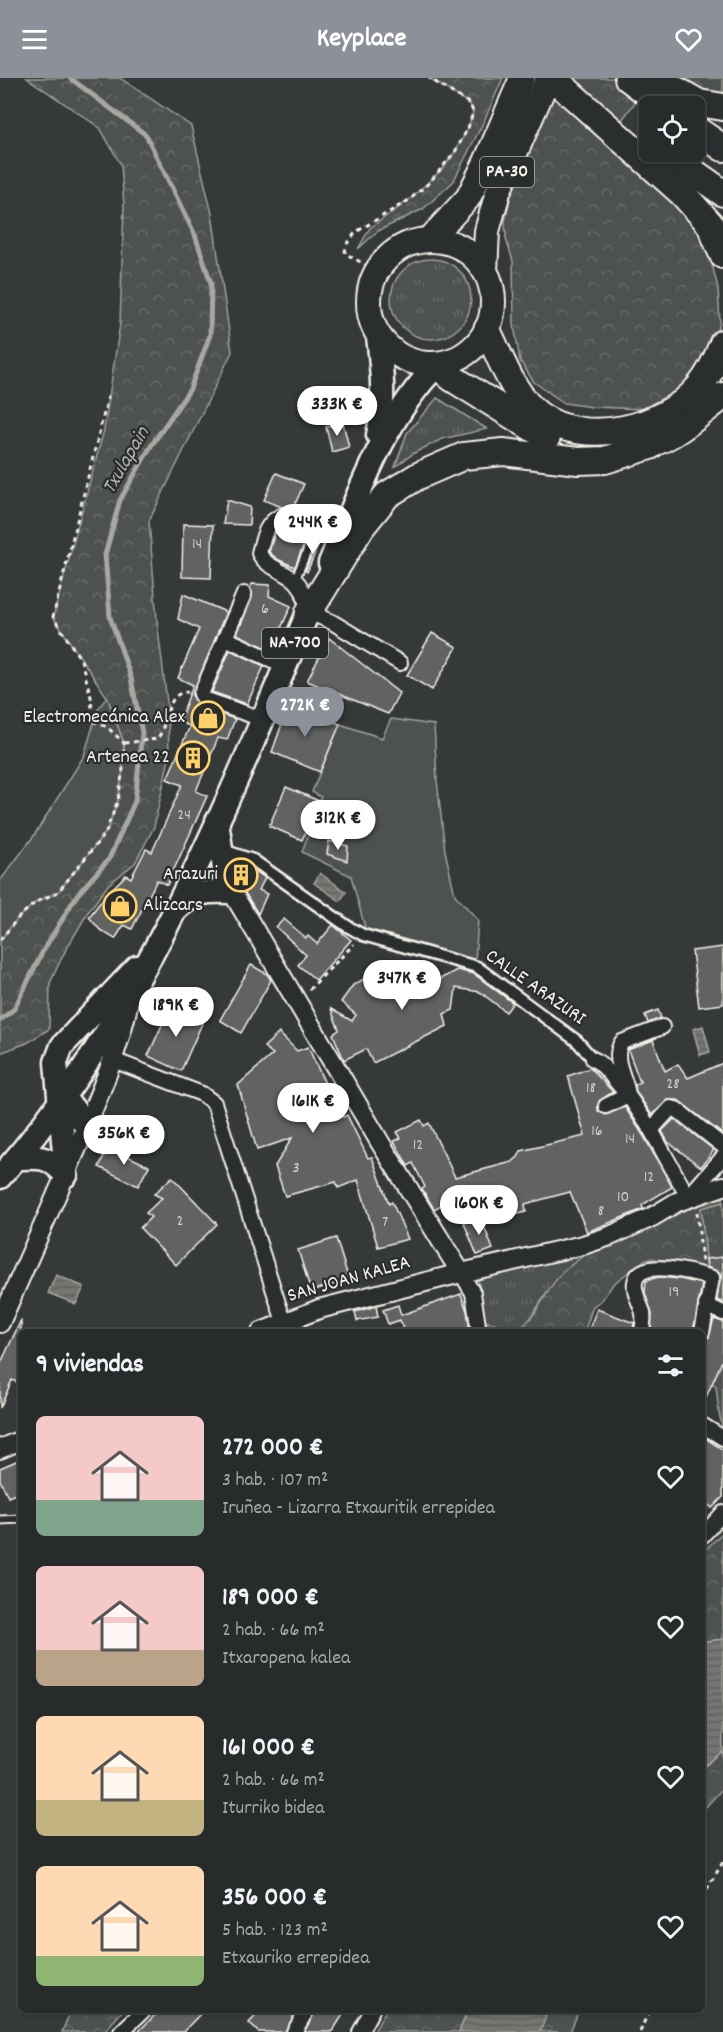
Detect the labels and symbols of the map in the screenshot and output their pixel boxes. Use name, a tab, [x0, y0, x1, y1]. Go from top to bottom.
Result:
road number: PA-30	[480, 157, 534, 187]
pin: 333K €	[288, 386, 386, 437]
water label: Txulapain	[96, 421, 159, 500]
pin: 244K €	[264, 504, 362, 555]
house number: 14	[192, 533, 202, 556]
house number: 6	[261, 598, 269, 621]
road number: NA-700	[262, 628, 328, 658]
pin: 272K €	[256, 687, 354, 738]
shop icon: Electromecánica Alex	[190, 700, 226, 736]
place label: Electromecánica Alex	[23, 704, 186, 732]
building icon: Artenea 22	[175, 740, 211, 776]
place label: Artenea 22	[86, 744, 170, 772]
pin: 312K €	[289, 800, 387, 851]
house number: 24	[177, 804, 191, 827]
building icon: Arazuri	[223, 857, 259, 893]
place label: Arazuri	[163, 861, 218, 889]
shop icon: Alizcars	[102, 888, 138, 924]
place label: Alizcars	[143, 892, 203, 920]
street label: CALLE ARAZURI	[479, 943, 591, 1033]
pin: 347K €	[353, 960, 451, 1011]
pin: 189K €	[127, 987, 225, 1038]
house number: 28	[666, 1073, 680, 1096]
house number: 18	[586, 1077, 596, 1100]
pin: 161K €	[264, 1083, 362, 1134]
pin: 356K €	[75, 1115, 173, 1166]
house number: 16	[591, 1120, 603, 1143]
house number: 14	[625, 1128, 635, 1151]
house number: 12	[413, 1134, 423, 1157]
house number: 3	[292, 1157, 300, 1180]
house number: 12	[644, 1166, 654, 1189]
pin: 160K €	[430, 1185, 528, 1236]
house number: 10	[617, 1186, 629, 1209]
house number: 8	[598, 1200, 604, 1223]
house number: 2	[177, 1210, 184, 1233]
house number: 7	[382, 1211, 388, 1234]
street label: SAN JOAN KALEA	[284, 1249, 414, 1311]
house number: 19	[669, 1281, 679, 1304]

